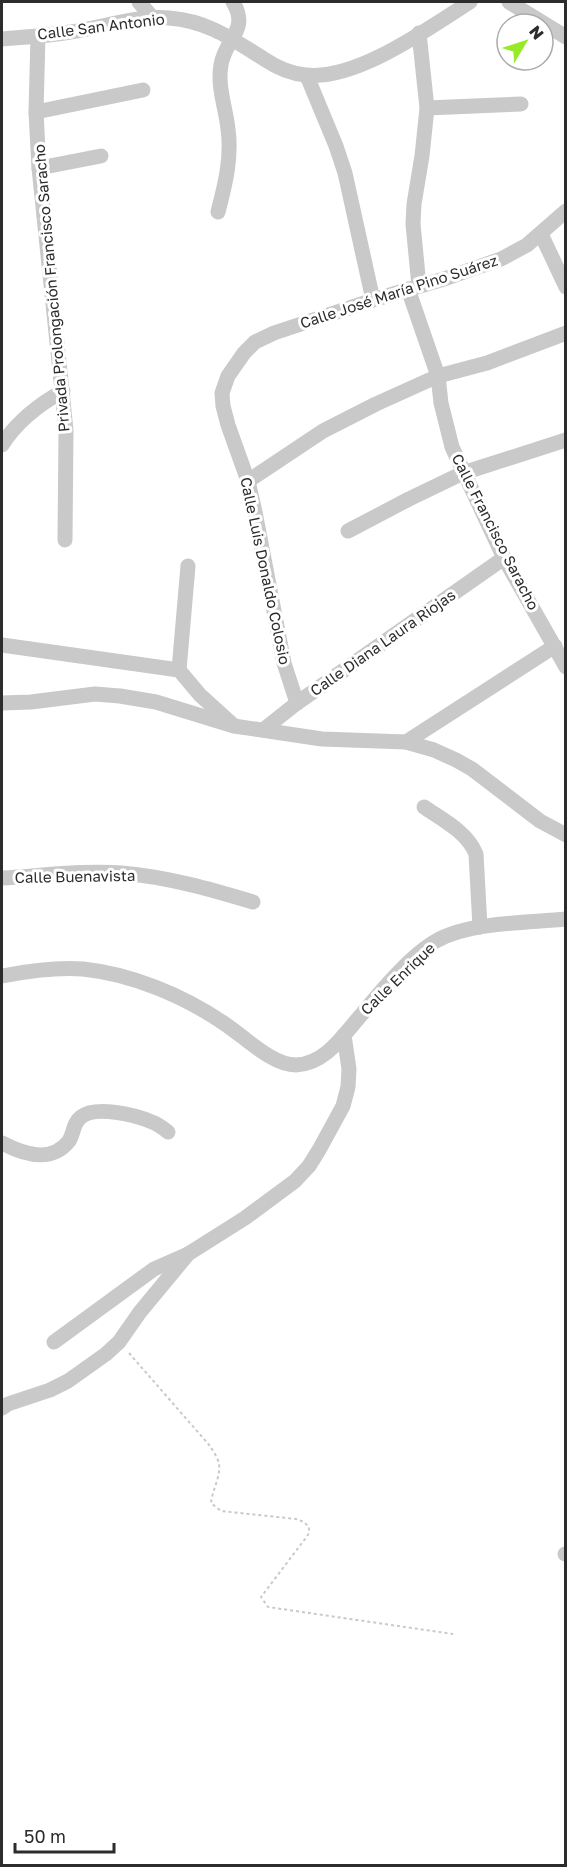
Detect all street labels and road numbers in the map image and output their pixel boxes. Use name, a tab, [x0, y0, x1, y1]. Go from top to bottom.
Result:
street label: Calle San Antonio	[36, 9, 165, 43]
street label: Privada Prolongación Francisco Saracho	[29, 143, 73, 433]
street label: Calle José María Pino Suárez	[298, 250, 500, 332]
street label: Calle Francisco Saracho	[449, 451, 543, 613]
street label: Calle Luis Donaldo Colosio	[237, 475, 295, 666]
street label: Calle Diana Laura Riojas	[306, 585, 458, 699]
street label: Calle Buenavista	[15, 866, 135, 886]
street label: Calle Enrique	[357, 938, 438, 1018]

